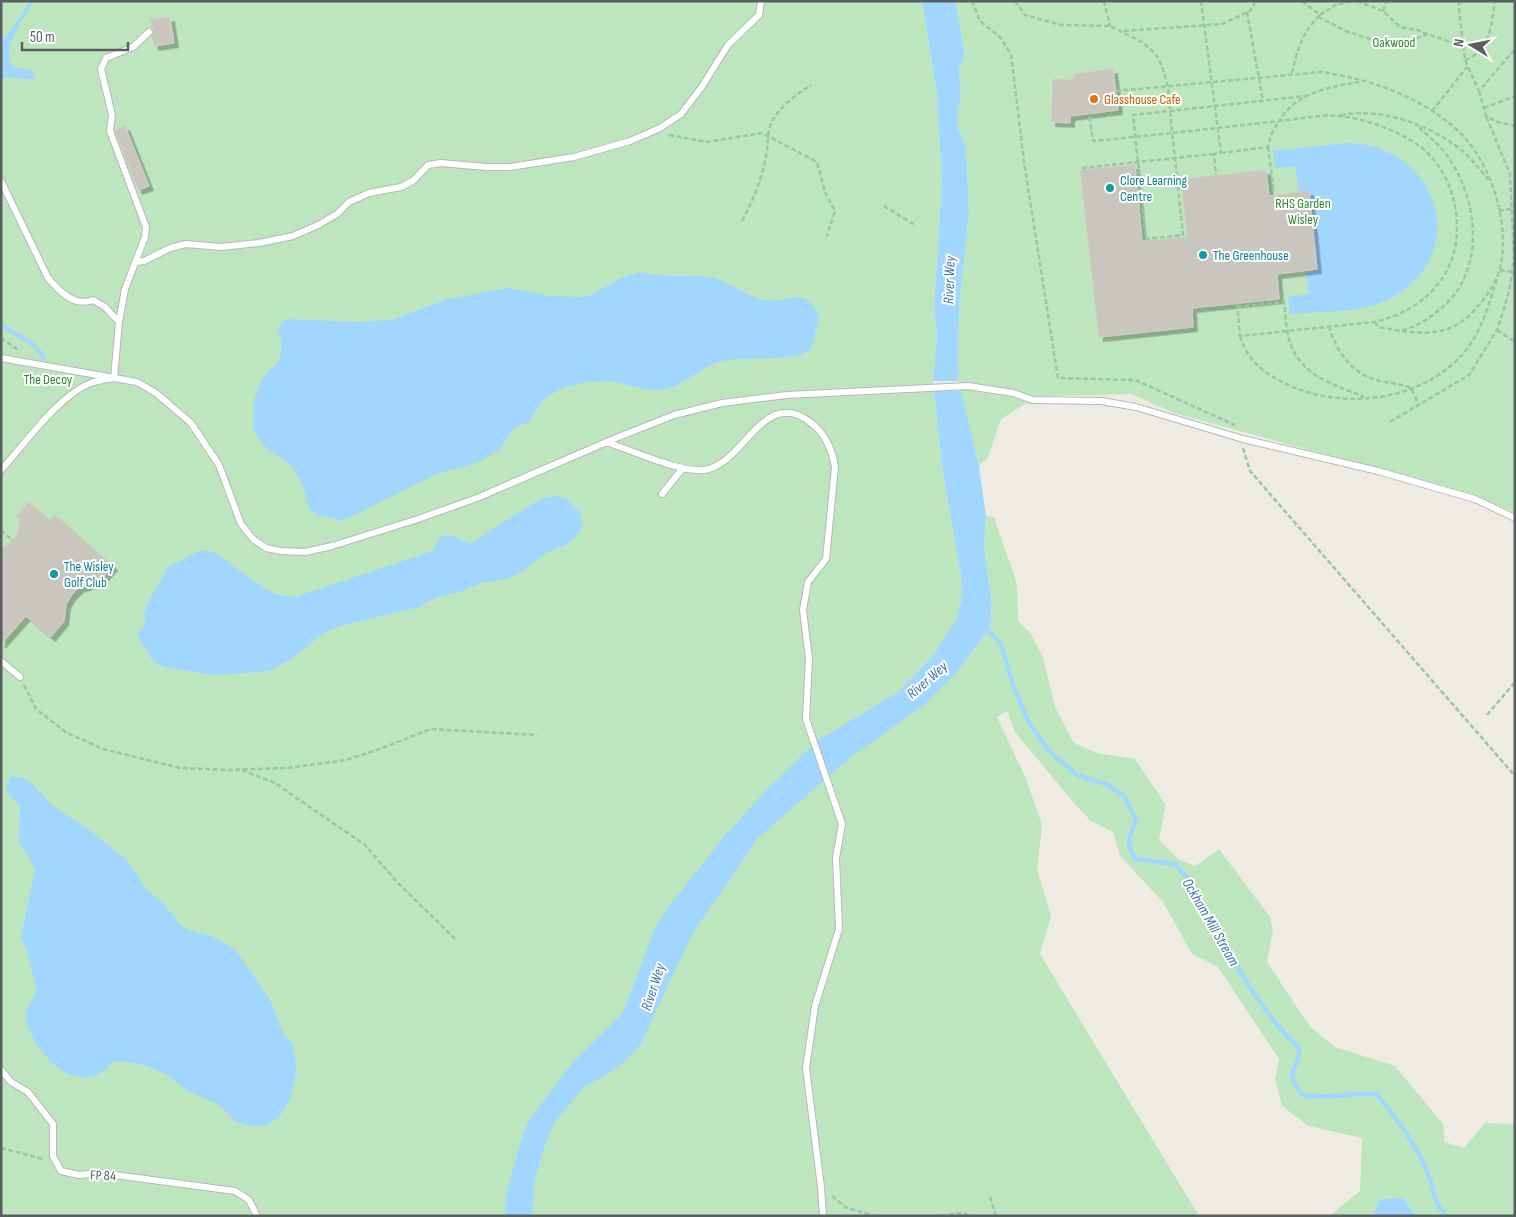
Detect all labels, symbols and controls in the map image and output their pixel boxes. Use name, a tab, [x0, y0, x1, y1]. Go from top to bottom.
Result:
scale bar	[22, 20, 129, 52]
north arrow	[1446, 20, 1496, 70]
text: 50 m	[30, 28, 55, 47]
park label: Oakwood	[1373, 34, 1416, 51]
text: N	[1450, 38, 1468, 48]
place label: Glasshouse Cafe	[1104, 91, 1181, 108]
marker: Glasshouse Cafe	[1088, 93, 1100, 105]
place label: Clore Learning Centre	[1120, 172, 1188, 205]
marker: Clore Learning Centre	[1104, 182, 1116, 194]
park label: RHS Garden Wisley	[1275, 195, 1331, 228]
place label: The Greenhouse	[1213, 247, 1289, 264]
marker: The Greenhouse	[1197, 249, 1209, 261]
water label: River Wey	[939, 254, 960, 304]
park label: The Decoy	[24, 371, 73, 388]
place label: The Wisley Golf Club	[64, 558, 114, 591]
marker: The Wisley Golf Club	[48, 568, 60, 580]
water label: River Wey	[903, 657, 953, 703]
water label: Ockham Mill Stream	[1178, 875, 1244, 970]
water label: River Wey	[637, 960, 670, 1013]
street label: FP 84	[90, 1167, 116, 1184]

